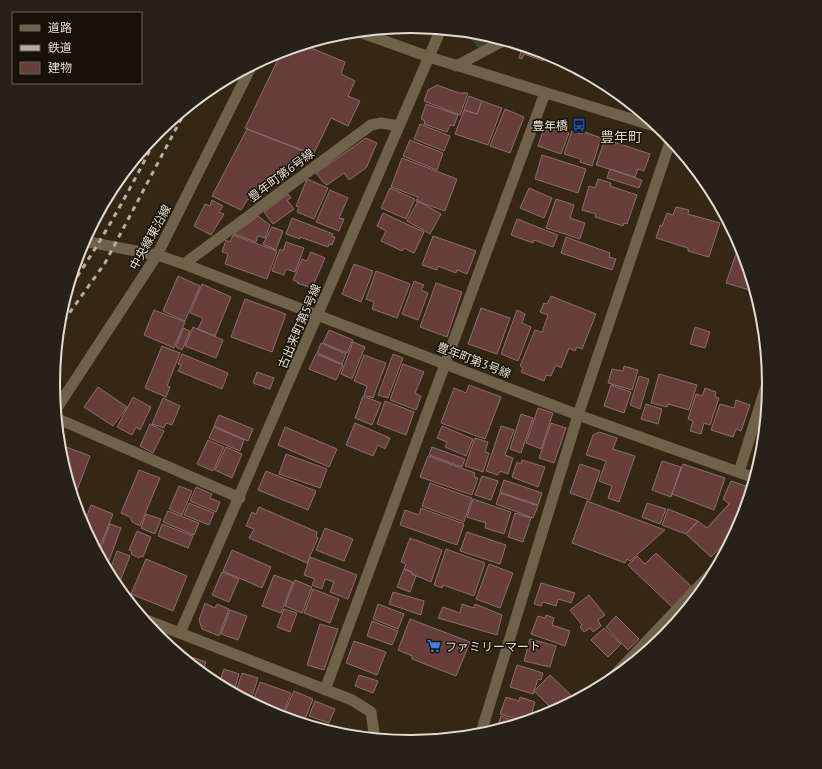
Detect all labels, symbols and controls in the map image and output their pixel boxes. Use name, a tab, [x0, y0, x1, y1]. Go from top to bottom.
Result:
legend	[12, 12, 142, 84]
text: 道路	[48, 20, 72, 35]
text: 鉄道	[48, 40, 72, 55]
text: 建物	[48, 60, 72, 75]
bus stop icon: 豊年橋	[571, 117, 587, 133]
place label: 豊年橋	[532, 118, 568, 133]
district label: 豊年町	[600, 128, 642, 146]
street label: 豊年町第6号線	[245, 145, 317, 205]
street label: 中央線東沿線	[126, 202, 174, 272]
street label: 古出来町第5号線	[274, 281, 324, 371]
street label: 豊年町第3号線	[435, 339, 513, 381]
supermarket icon: ファミリーマート	[426, 638, 442, 654]
place label: ファミリーマート	[445, 639, 541, 654]

